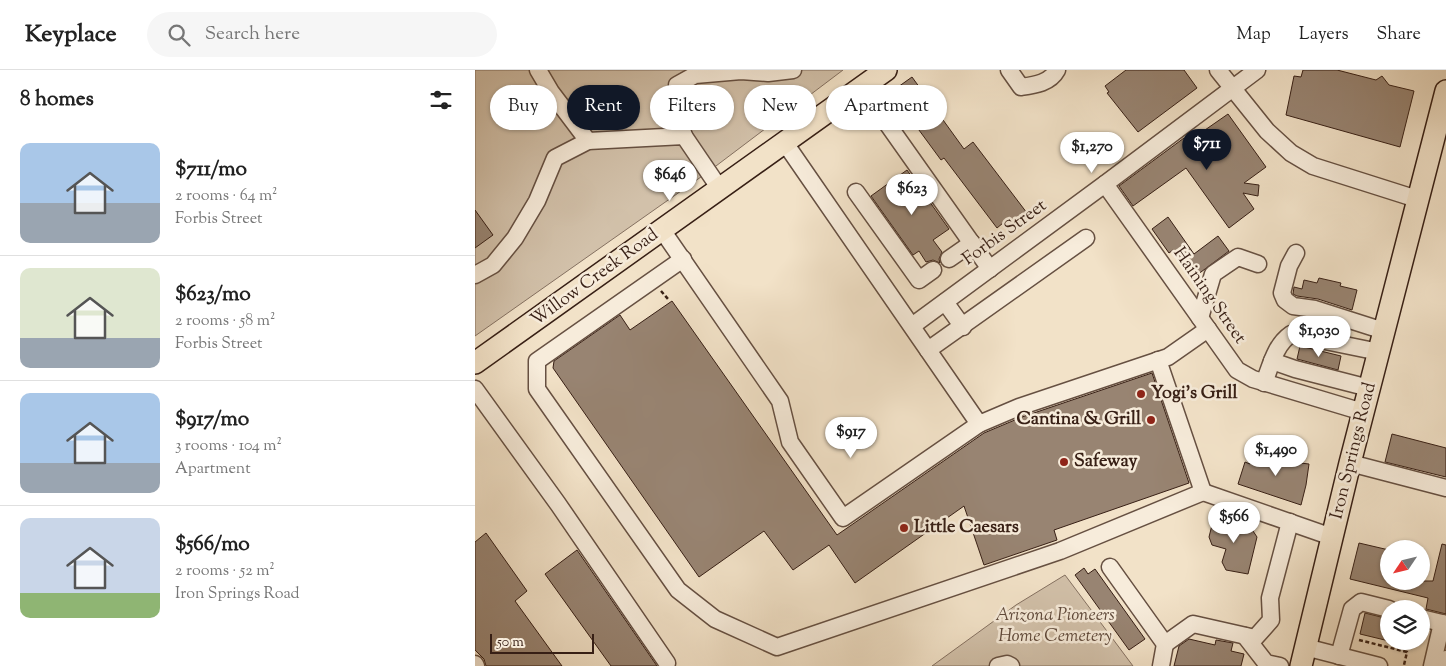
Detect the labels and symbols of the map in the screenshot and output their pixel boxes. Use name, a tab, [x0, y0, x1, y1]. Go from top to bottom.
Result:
pin: $711	[1177, 128, 1237, 171]
pin: $1,270	[1051, 132, 1133, 174]
pin: $646	[640, 160, 700, 202]
pin: $623	[882, 174, 942, 216]
street label: Forbis Street	[958, 194, 1052, 272]
street label: Willow Creek Road	[526, 223, 664, 333]
street label: Haining Street	[1166, 242, 1252, 350]
pin: $1,030	[1278, 316, 1360, 358]
street label: Iron Springs Road	[1324, 380, 1384, 522]
place label: Yogi's Grill	[1151, 381, 1238, 407]
marker: Yogi's Grill	[1135, 388, 1147, 400]
place label: Cantina & Grill	[1016, 407, 1142, 433]
marker: Cantina & Grill	[1145, 414, 1157, 426]
pin: $917	[821, 416, 881, 459]
pin: $1,490	[1235, 434, 1317, 477]
place label: Safeway	[1074, 449, 1138, 475]
marker: Safeway	[1058, 456, 1070, 468]
pin: $566	[1204, 502, 1264, 544]
place label: Little Caesars	[914, 515, 1019, 541]
marker: Little Caesars	[898, 522, 910, 534]
north arrow	[1380, 540, 1430, 590]
park label: Arizona Pioneers Home Cemetery	[995, 603, 1115, 650]
scale bar	[490, 631, 594, 654]

